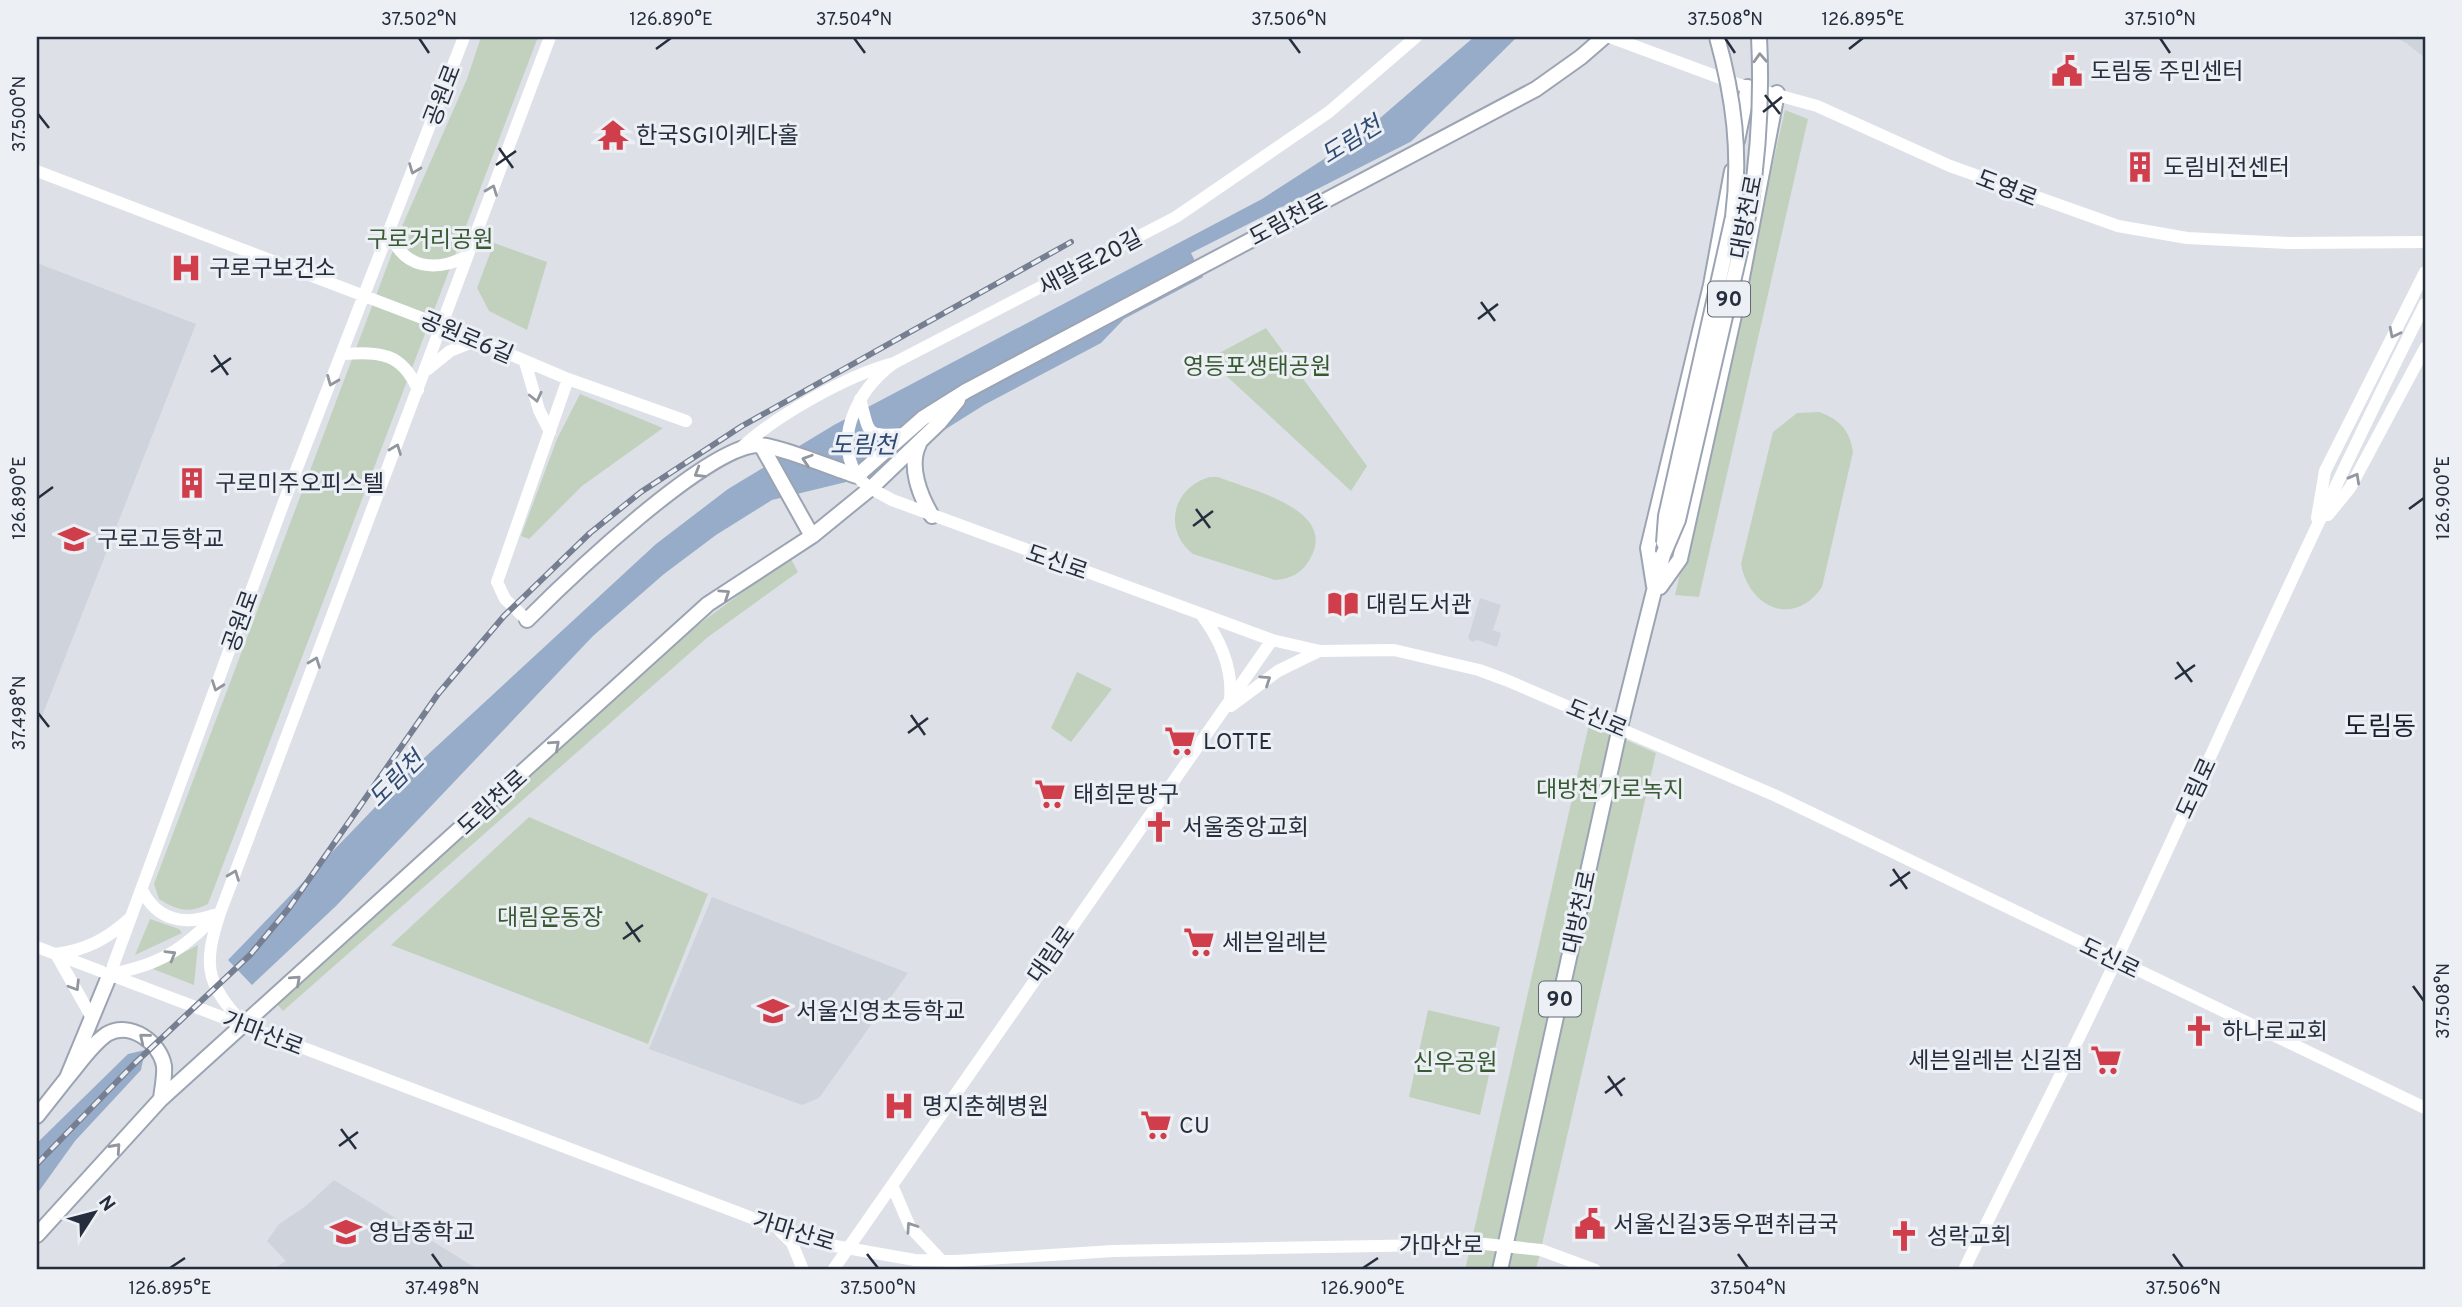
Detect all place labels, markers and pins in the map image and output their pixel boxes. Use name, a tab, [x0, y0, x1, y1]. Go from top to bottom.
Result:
public building icon: 도림동 주민센터	[2050, 54, 2084, 88]
place label: 도림동 주민센터	[2090, 59, 2244, 88]
temple icon: 한국SGI이케다홀	[596, 118, 630, 152]
place label: 한국SGI이케다홀	[636, 123, 799, 152]
building icon: 도림비전센터	[2123, 150, 2157, 184]
place label: 도림비전센터	[2163, 155, 2290, 184]
hospital icon: 구로구보건소	[169, 251, 203, 285]
place label: 구로구보건소	[209, 256, 336, 285]
building icon: 구로미주오피스텔	[175, 466, 209, 500]
place label: 구로미주오피스텔	[215, 471, 384, 500]
school or university icon: 구로고등학교	[57, 522, 91, 556]
place label: 구로고등학교	[97, 527, 224, 556]
library icon: 대림도서관	[1326, 587, 1360, 621]
place label: 대림도서관	[1366, 592, 1472, 621]
supermarket icon: LOTTE	[1163, 724, 1197, 758]
place label: LOTTE	[1203, 729, 1272, 758]
supermarket icon: 태희문방구	[1033, 777, 1067, 811]
place label: 태희문방구	[1073, 782, 1179, 811]
church icon: 서울중앙교회	[1142, 810, 1176, 844]
place label: 서울중앙교회	[1182, 815, 1309, 844]
supermarket icon: 세븐일레븐	[1182, 925, 1216, 959]
place label: 세븐일레븐	[1222, 930, 1328, 959]
school or university icon: 서울신영초등학교	[756, 994, 790, 1028]
place label: 서울신영초등학교	[796, 999, 965, 1028]
church icon: 하나로교회	[2182, 1014, 2216, 1048]
place label: 하나로교회	[2222, 1019, 2328, 1048]
supermarket icon: 세븐일레븐 신길점	[2089, 1043, 2123, 1077]
place label: 세븐일레븐 신길점	[1908, 1048, 2083, 1077]
hospital icon: 명지춘혜병원	[882, 1089, 916, 1123]
place label: 명지춘혜병원	[922, 1094, 1049, 1123]
supermarket icon: CU	[1139, 1108, 1173, 1142]
place label: CU	[1179, 1113, 1210, 1142]
public building icon: 서울신길3동우편취급국	[1573, 1207, 1607, 1241]
place label: 서울신길3동우편취급국	[1613, 1212, 1838, 1241]
school or university icon: 영남중학교	[329, 1215, 363, 1249]
church icon: 성락교회	[1887, 1219, 1921, 1253]
place label: 영남중학교	[369, 1220, 475, 1249]
place label: 성락교회	[1927, 1224, 2012, 1253]

